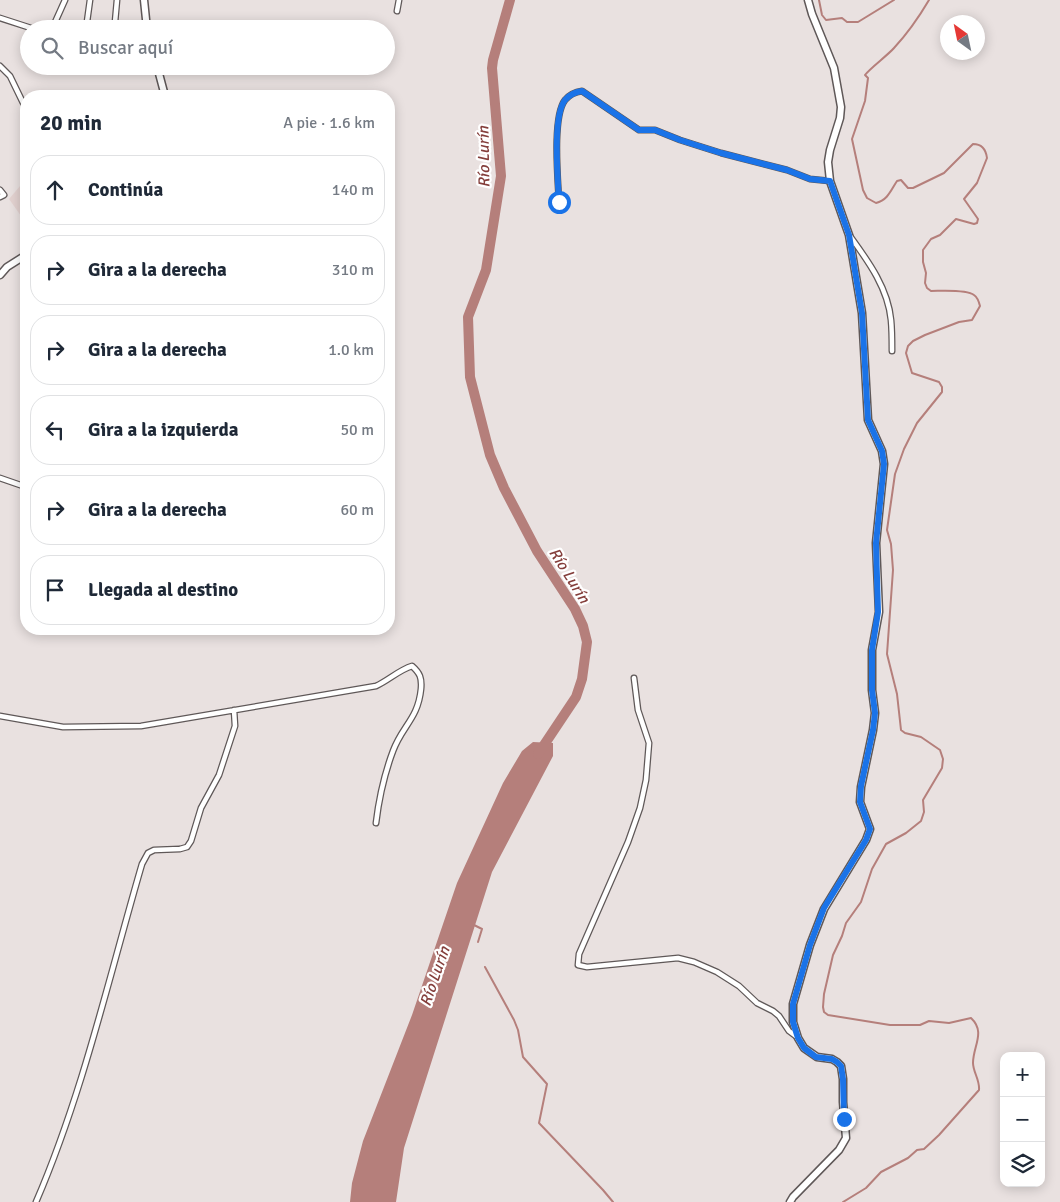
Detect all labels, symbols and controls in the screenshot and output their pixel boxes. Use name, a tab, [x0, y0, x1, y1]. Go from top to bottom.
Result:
north arrow	[940, 15, 985, 60]
search box	[20, 20, 395, 75]
icon: search	[38, 34, 66, 62]
text: Buscar aquí	[78, 36, 173, 60]
text: 20 min	[40, 110, 102, 136]
text: A pie · 1.6 km	[283, 113, 375, 133]
water label: Río Lurín	[473, 125, 495, 188]
icon: ahead	[41, 176, 69, 204]
text: Continúa	[88, 178, 163, 202]
text: 140 m	[332, 180, 374, 200]
route start	[548, 191, 571, 214]
icon: right	[41, 256, 69, 284]
text: Gira a la derecha	[88, 258, 227, 282]
text: 310 m	[332, 260, 374, 280]
icon: right	[41, 336, 69, 364]
text: Gira a la derecha	[88, 338, 227, 362]
text: 1.0 km	[328, 340, 374, 360]
icon: left	[41, 416, 69, 444]
text: Gira a la izquierda	[88, 418, 238, 442]
text: 50 m	[340, 420, 374, 440]
icon: right	[41, 496, 69, 524]
text: Gira a la derecha	[88, 498, 227, 522]
text: 60 m	[340, 500, 374, 520]
water label: Río Lurín	[544, 544, 595, 608]
icon: arrive	[41, 576, 69, 604]
text: Llegada al destino	[88, 578, 238, 602]
water label: Río Lurín	[415, 943, 455, 1009]
map controls	[1000, 1052, 1045, 1187]
button: +	[1000, 1052, 1045, 1097]
button: −	[1000, 1097, 1045, 1142]
route end	[833, 1108, 856, 1131]
button: layers	[1000, 1142, 1045, 1187]

